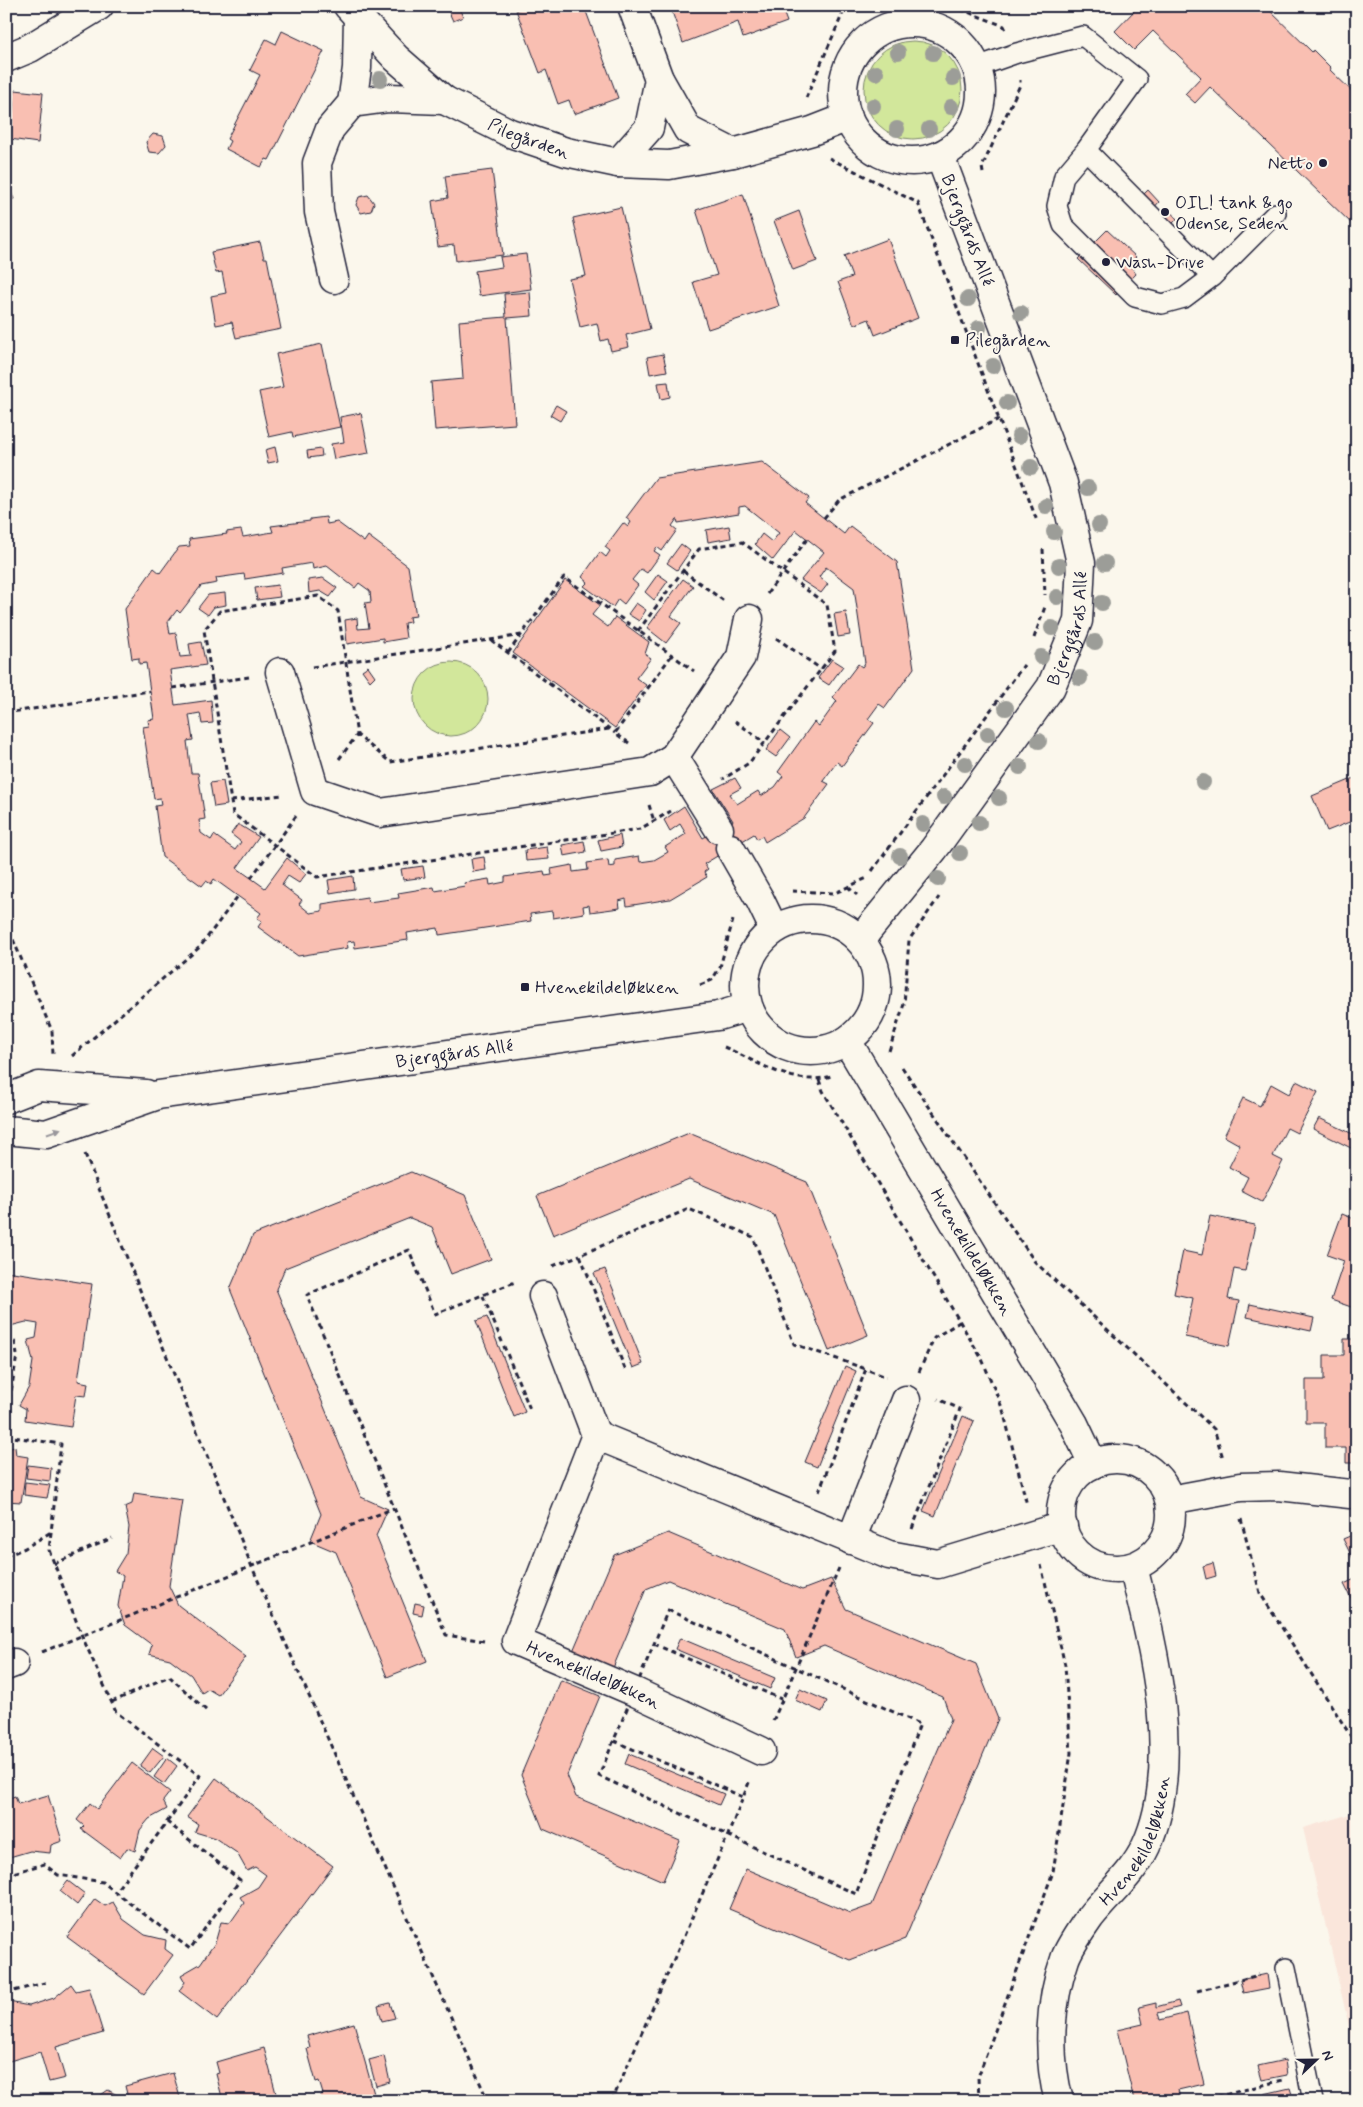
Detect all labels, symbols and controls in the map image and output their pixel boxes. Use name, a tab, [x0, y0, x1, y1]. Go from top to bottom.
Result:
street label: Pilegården	[484, 113, 572, 165]
place label: Netto	[1268, 152, 1313, 176]
marker: Netto	[1317, 157, 1329, 169]
street label: Bjerggårds Allé	[933, 171, 999, 290]
place label: OIL! tank & go Odense, Seden	[1175, 191, 1293, 236]
marker: OIL! tank & go Odense, Seden	[1159, 206, 1171, 218]
place label: Wash-Drive	[1116, 251, 1204, 275]
marker: Wash-Drive	[1100, 256, 1112, 268]
place label: Pilegården	[965, 329, 1050, 354]
marker: Pilegården	[949, 334, 961, 346]
street label: Bjerggårds Allé	[1042, 571, 1094, 689]
place label: Hvenekildeløkken	[535, 976, 679, 1000]
marker: Hvenekildeløkken	[519, 981, 531, 993]
street label: Bjerggårds Allé	[394, 1034, 515, 1074]
one-way arrow	[47, 1127, 62, 1134]
street label: Hvenekildeløkken	[924, 1184, 1018, 1320]
street label: Hvenekildeløkken	[522, 1636, 664, 1715]
street label: Hvenekildeløkken	[1094, 1775, 1176, 1911]
north arrow	[1290, 2034, 1340, 2084]
text: N	[1317, 2048, 1337, 2063]

